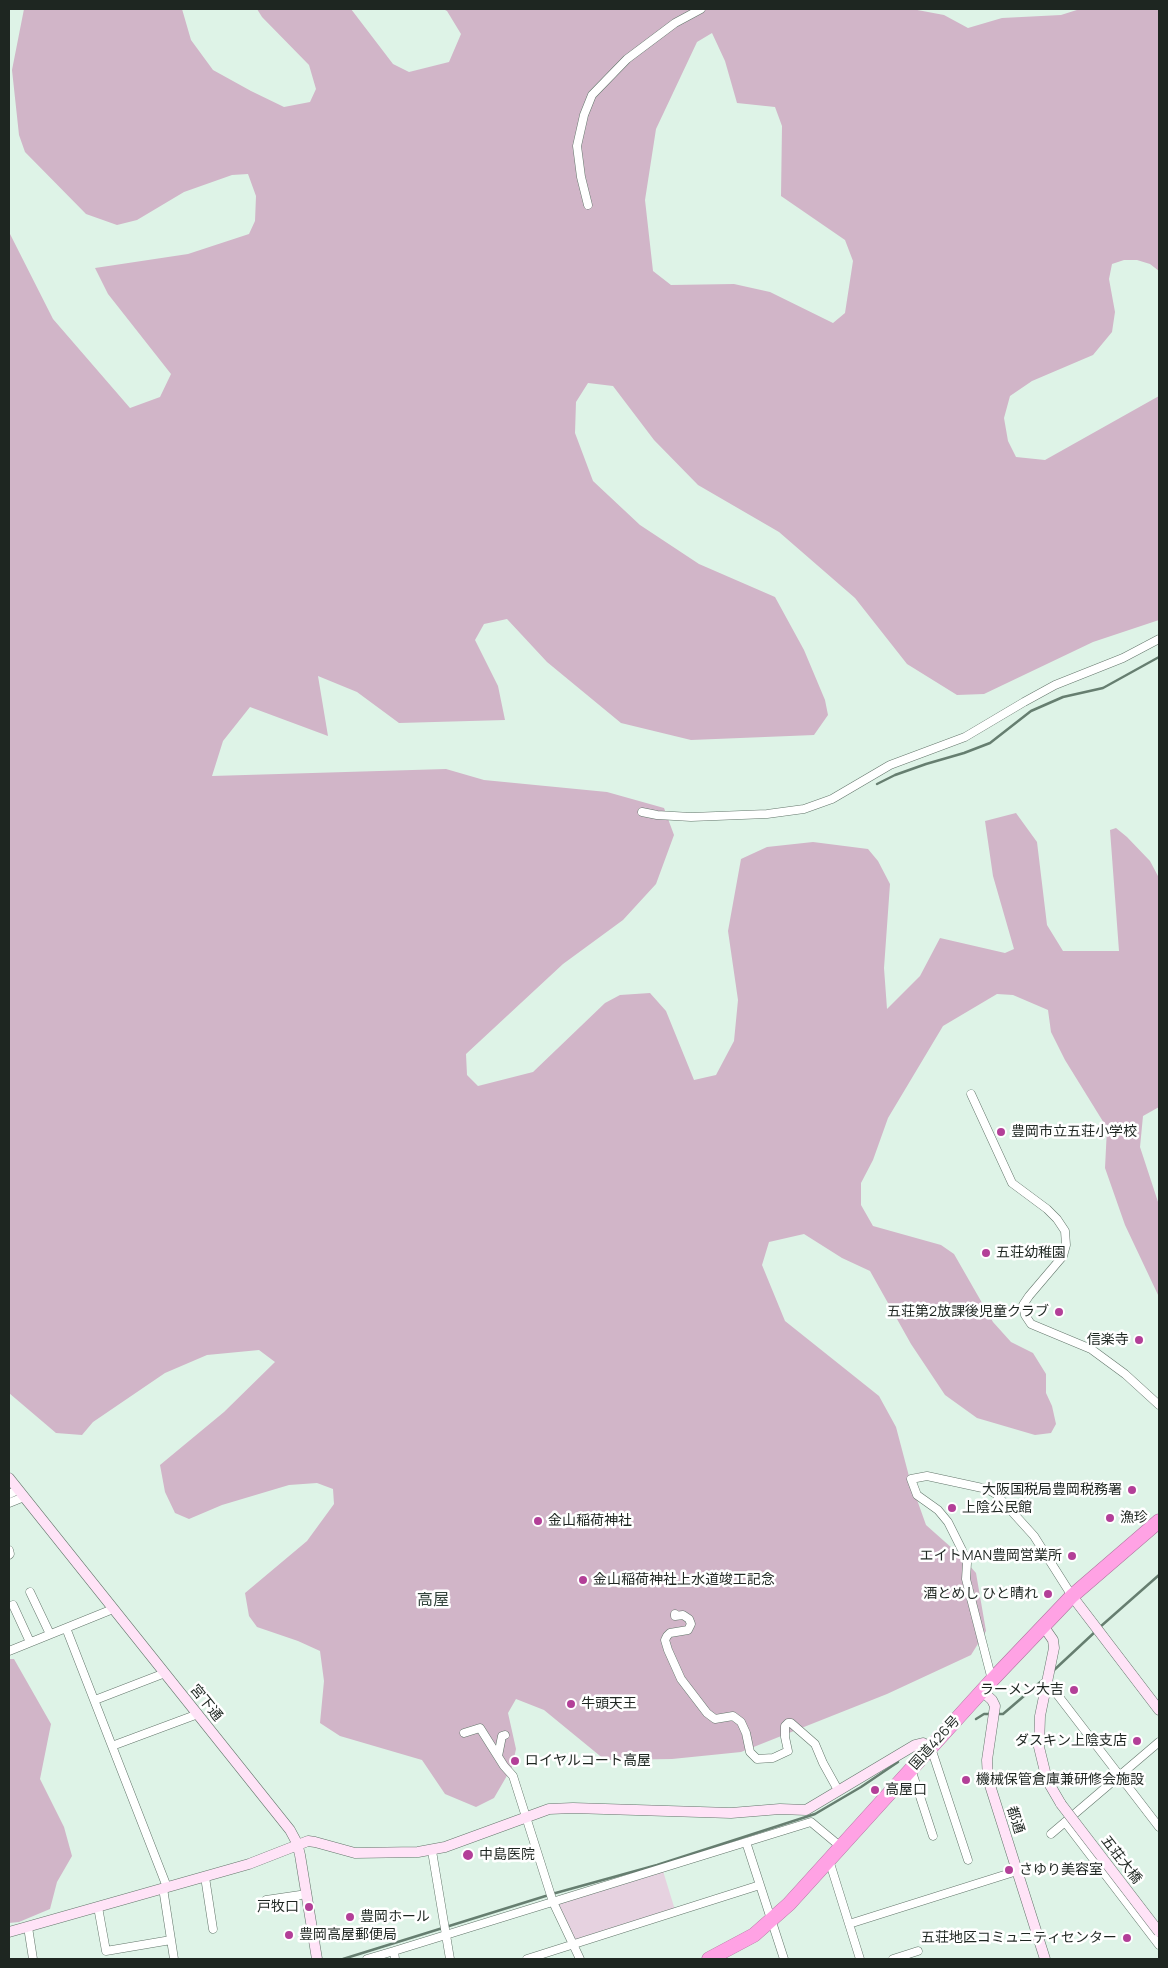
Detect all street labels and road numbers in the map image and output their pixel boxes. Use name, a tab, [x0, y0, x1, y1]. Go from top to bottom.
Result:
street label: 宮下通	[186, 1681, 226, 1725]
street label: 国道426号	[906, 1713, 964, 1773]
street label: 都通	[1003, 1804, 1027, 1836]
street label: 五荘大橋	[1097, 1833, 1145, 1887]

